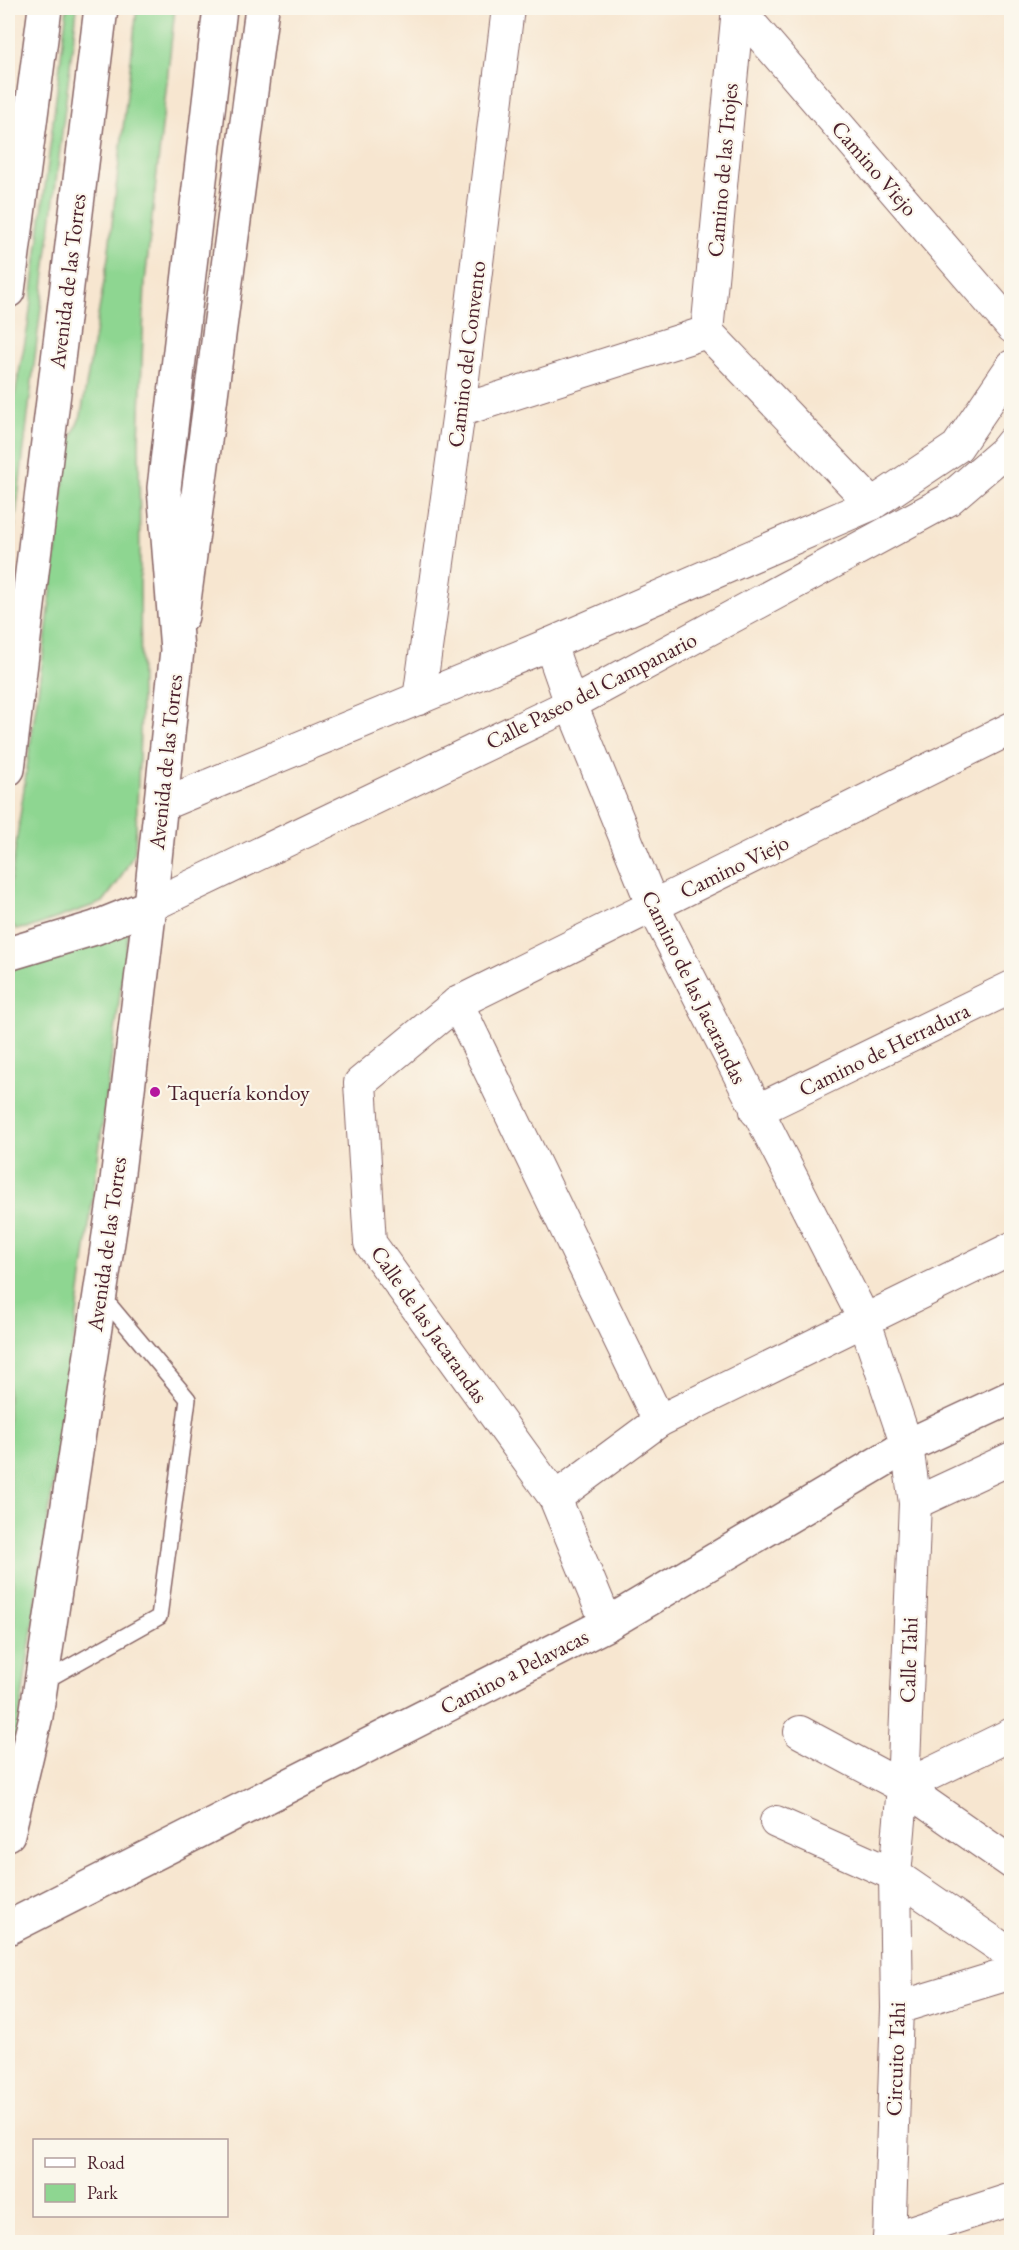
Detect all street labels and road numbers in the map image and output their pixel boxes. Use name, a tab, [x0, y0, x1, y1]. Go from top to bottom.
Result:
street label: Camino de las Trojes	[700, 82, 745, 258]
street label: Camino Viejo	[825, 114, 924, 222]
street label: Avenida de las Torres	[42, 192, 93, 371]
street label: Camino del Convento	[441, 259, 492, 449]
street label: Calle Paseo del Campanario	[481, 625, 702, 756]
street label: Avenida de las Torres	[142, 673, 189, 852]
street label: Camino Viejo	[675, 828, 794, 905]
street label: Camino de las Jacarandas	[635, 886, 754, 1089]
street label: Camino de Herradura	[794, 995, 975, 1103]
street label: Avenida de las Torres	[80, 1155, 133, 1334]
street label: Calle de las Jacarandas	[364, 1240, 495, 1409]
street label: Calle Tahi	[893, 1617, 924, 1703]
street label: Camino a Pelavacas	[435, 1622, 593, 1721]
street label: Circuito Tahi	[879, 2001, 912, 2117]

